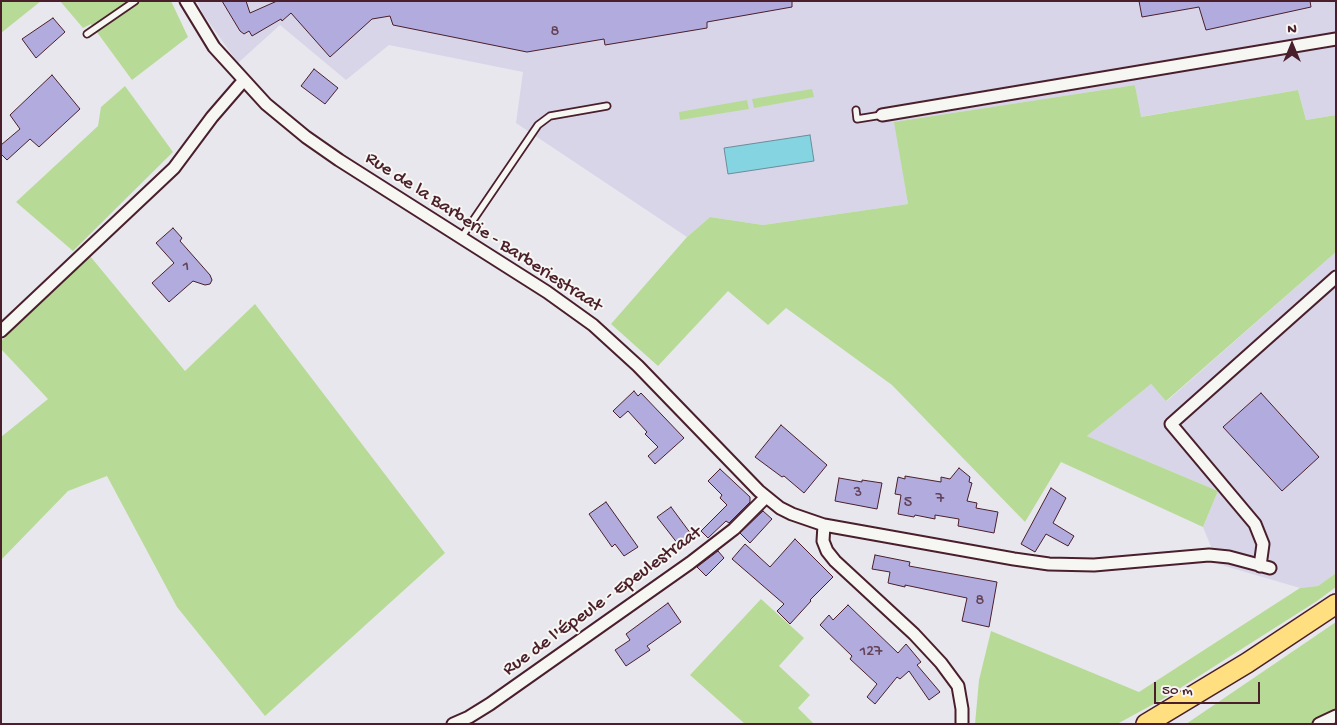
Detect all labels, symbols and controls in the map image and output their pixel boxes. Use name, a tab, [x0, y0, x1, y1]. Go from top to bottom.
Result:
north arrow	[1267, 20, 1317, 70]
text: N	[1287, 21, 1297, 38]
house number: 8	[551, 23, 559, 43]
street label: Rue de la Barberie - Barberiestraat	[360, 148, 606, 318]
house number: 1	[183, 258, 189, 278]
house number: 3	[854, 484, 862, 504]
house number: 7	[936, 490, 944, 510]
house number: 5	[904, 494, 912, 514]
street label: Rue de l'Épeule - Epeulestraat	[499, 522, 707, 682]
house number: 8	[976, 592, 984, 612]
house number: 127	[860, 643, 882, 663]
scale bar	[1157, 672, 1263, 704]
text: 50 m	[1162, 682, 1193, 700]

